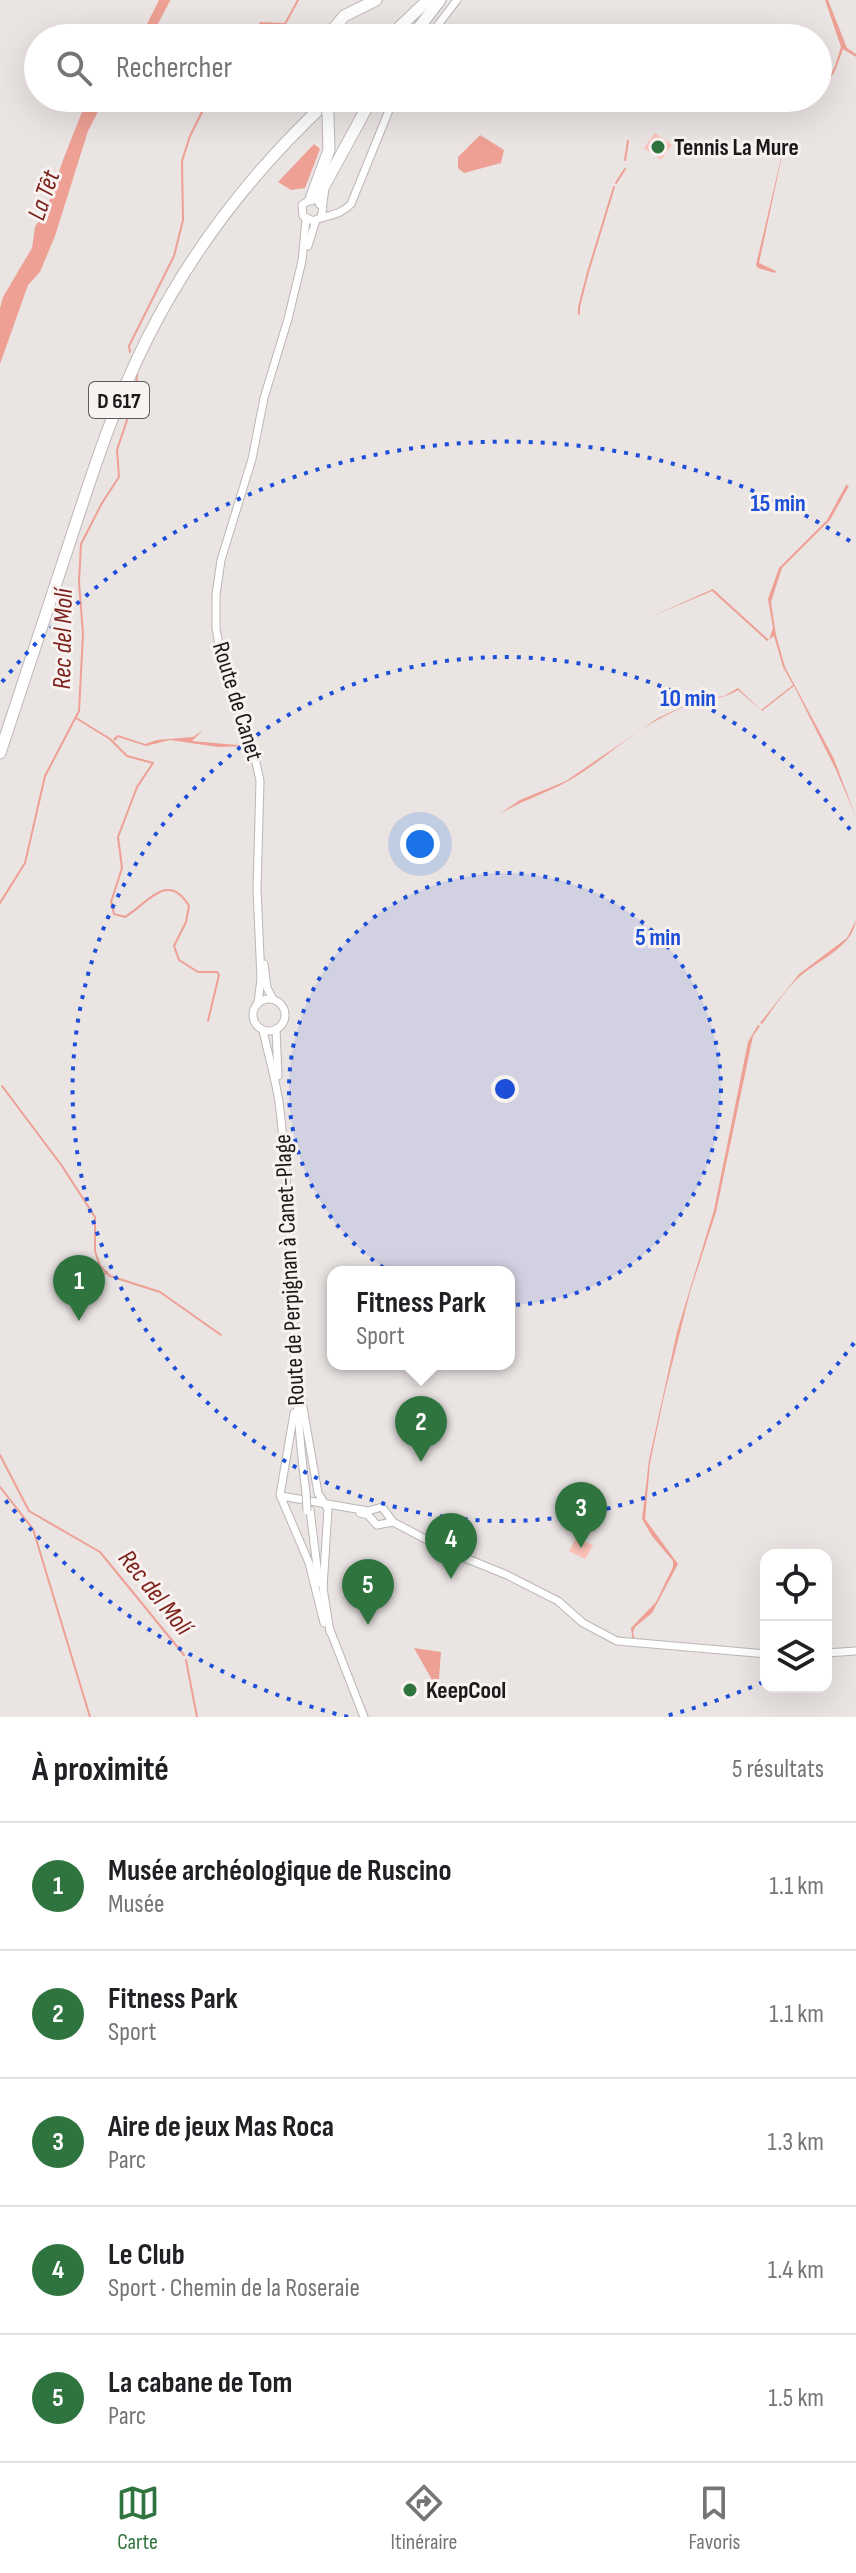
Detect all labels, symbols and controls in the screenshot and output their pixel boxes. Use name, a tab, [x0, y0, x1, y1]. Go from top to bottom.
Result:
search box	[24, 24, 832, 112]
icon: search	[52, 46, 96, 90]
text: Rechercher	[116, 50, 232, 86]
place label: Tennis La Mure	[674, 133, 799, 162]
marker: Tennis La Mure	[649, 138, 667, 156]
water label: La Têt	[22, 165, 68, 224]
road number: D 617	[89, 382, 149, 418]
text: 15 min	[750, 489, 806, 518]
water label: Rec del Molí	[47, 586, 80, 690]
street label: Route de Canet	[206, 638, 269, 764]
text: 10 min	[660, 684, 716, 713]
your location	[400, 824, 440, 864]
text: 5 min	[635, 923, 681, 952]
centre of rings	[491, 1075, 519, 1103]
street label: Route de Perpignan à Canet-Plage	[268, 1134, 311, 1406]
pin: 1	[53, 1255, 105, 1321]
popup	[327, 1266, 515, 1370]
text: Fitness Park	[356, 1285, 486, 1321]
text: Sport	[356, 1321, 405, 1352]
pin: 2	[395, 1396, 447, 1462]
pin: 3	[555, 1482, 607, 1548]
pin: 4	[425, 1513, 477, 1579]
water label: Rec del Molí	[111, 1544, 200, 1644]
map controls	[760, 1549, 832, 1693]
button: locate	[760, 1549, 832, 1621]
pin: 5	[342, 1559, 394, 1625]
button: layers	[760, 1621, 832, 1693]
place label: KeepCool	[426, 1676, 506, 1705]
marker: KeepCool	[401, 1681, 419, 1699]
text: À proximité	[32, 1749, 169, 1790]
text: 5 résultats	[732, 1754, 824, 1785]
text: Musée archéologique de Ruscino	[108, 1853, 451, 1889]
text: 1	[53, 1871, 63, 1902]
text: 1.1 km	[769, 1871, 824, 1902]
text: Musée	[108, 1889, 165, 1920]
text: Fitness Park	[108, 1981, 238, 2017]
text: 2	[52, 1999, 64, 2030]
text: 1.1 km	[769, 1999, 824, 2030]
text: Sport	[108, 2017, 156, 2048]
text: Aire de jeux Mas Roca	[108, 2109, 334, 2145]
text: 3	[52, 2127, 64, 2158]
text: 1.3 km	[768, 2127, 824, 2158]
text: Parc	[108, 2145, 146, 2176]
text: Le Club	[108, 2237, 185, 2273]
text: 4	[52, 2255, 64, 2286]
text: 1.4 km	[768, 2255, 824, 2286]
text: Sport · Chemin de la Roseraie	[108, 2273, 360, 2304]
text: La cabane de Tom	[108, 2365, 293, 2401]
text: 5	[52, 2383, 64, 2414]
text: 1.5 km	[768, 2383, 824, 2414]
text: Parc	[108, 2401, 146, 2432]
tab: Carte	[116, 2481, 160, 2556]
tab: Itinéraire	[391, 2481, 457, 2556]
tab: Favoris	[688, 2481, 740, 2556]

